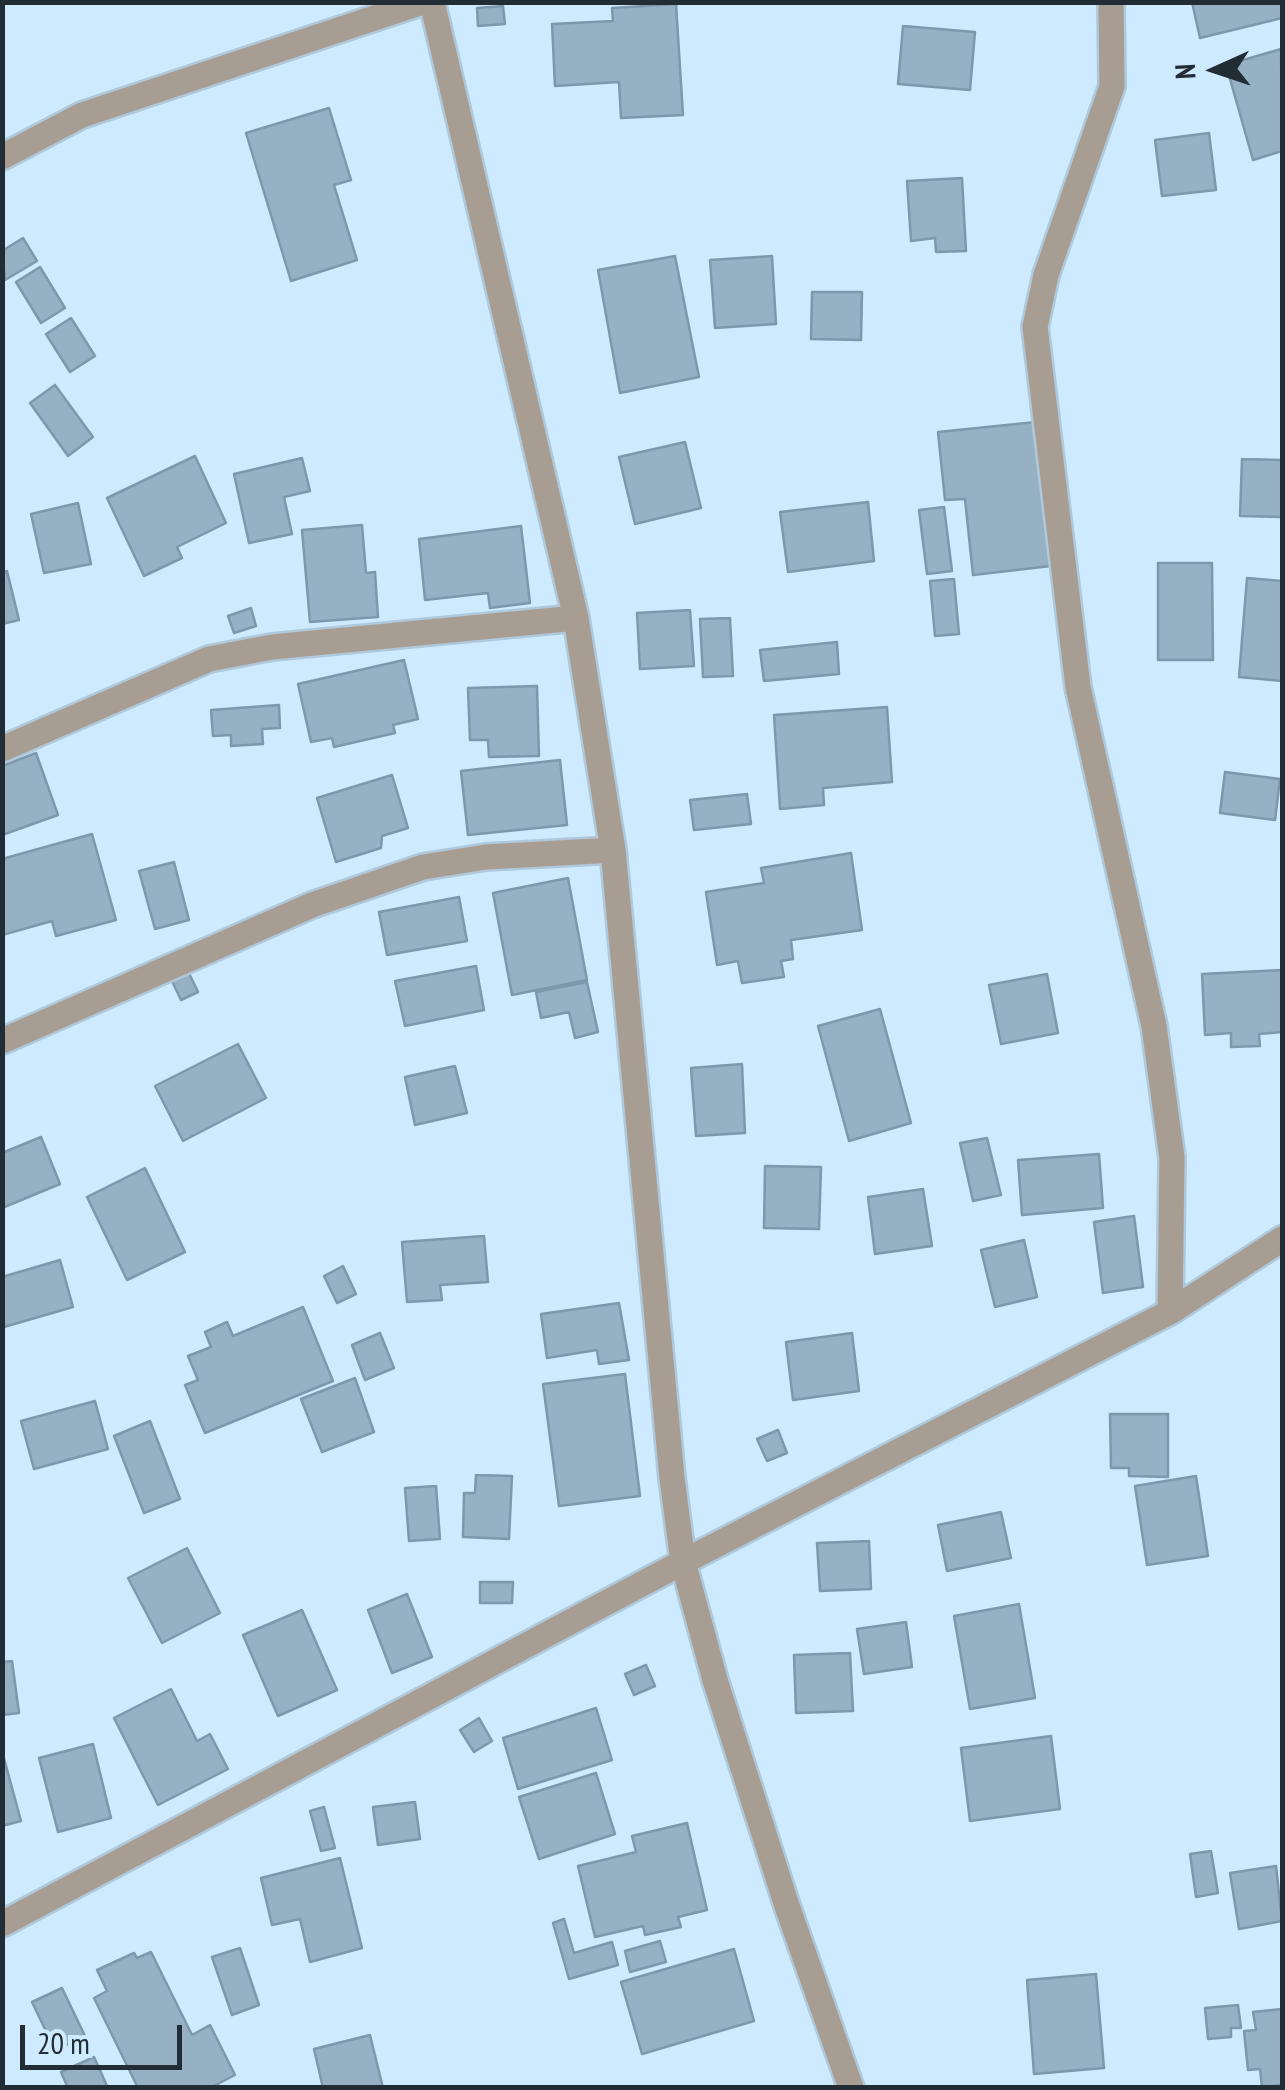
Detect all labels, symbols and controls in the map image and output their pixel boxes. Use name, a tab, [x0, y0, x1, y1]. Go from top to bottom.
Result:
north arrow	[1165, 20, 1265, 120]
text: N	[1166, 63, 1203, 80]
scale bar	[25, 2005, 188, 2067]
text: 20 m	[37, 2023, 90, 2062]

